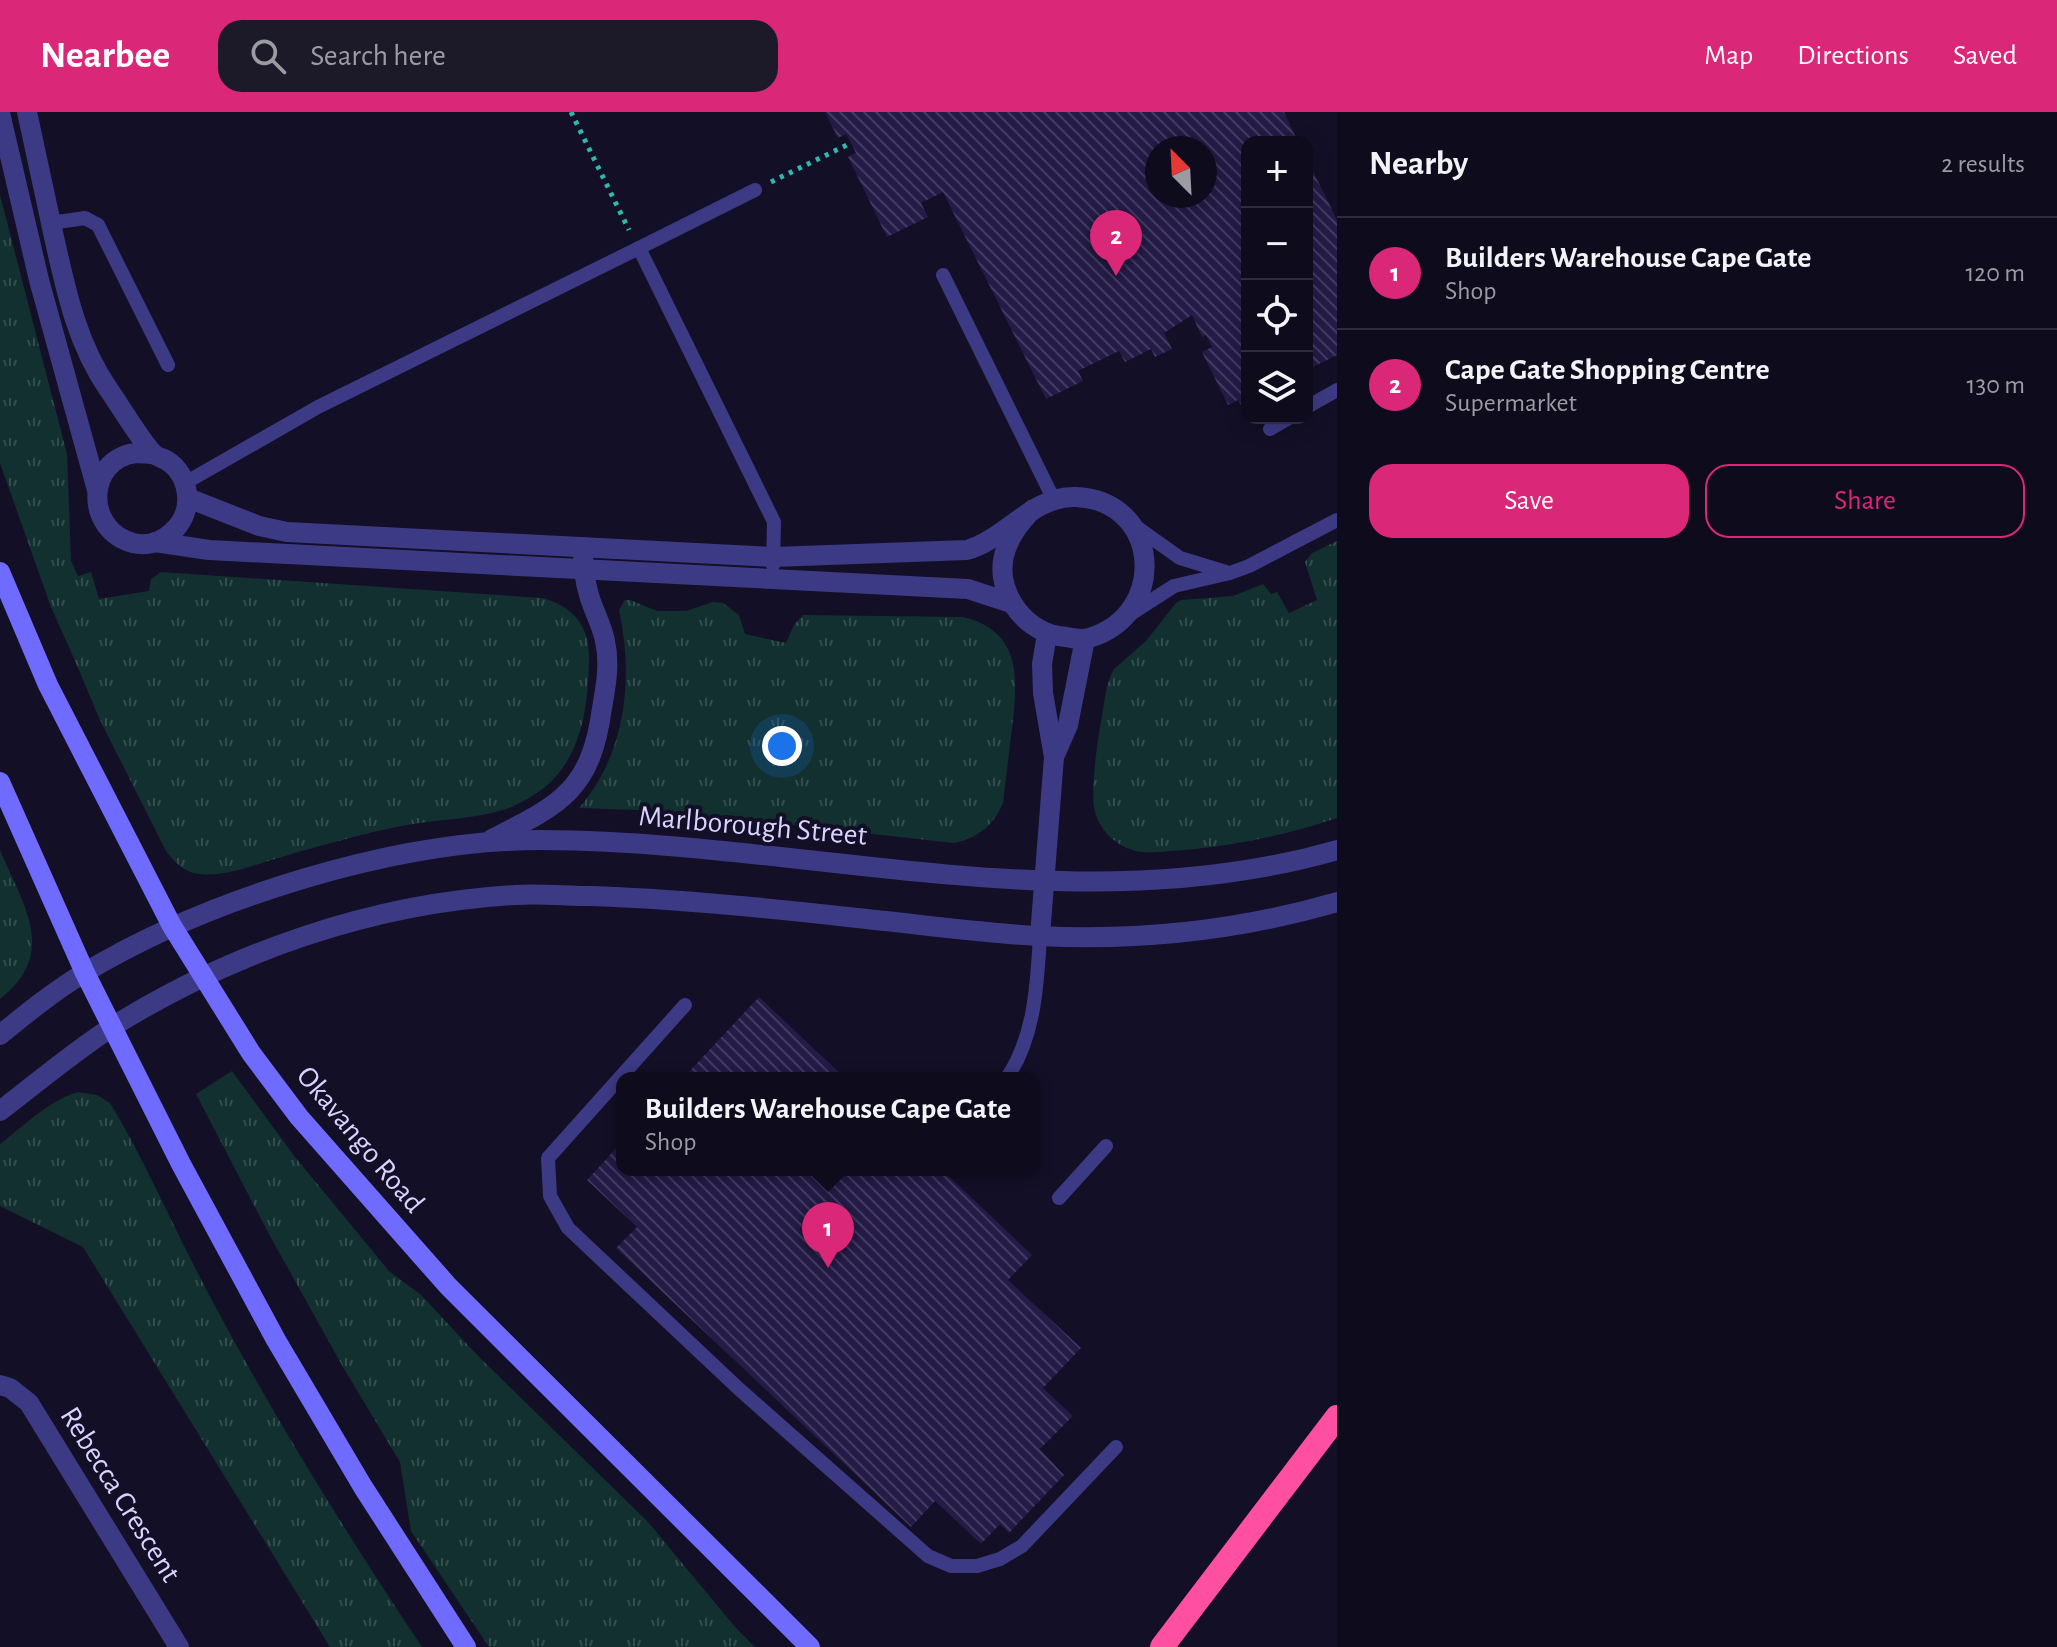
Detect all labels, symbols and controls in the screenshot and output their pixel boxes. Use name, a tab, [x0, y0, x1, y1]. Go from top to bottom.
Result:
search box	[218, 20, 778, 92]
icon: search	[246, 34, 290, 78]
text: Nearbee	[40, 37, 170, 75]
text: Search here	[310, 41, 446, 71]
text: Map	[1704, 42, 1753, 70]
text: Directions	[1797, 42, 1909, 70]
text: Saved	[1953, 42, 2017, 70]
north arrow	[1145, 136, 1217, 208]
map controls	[1241, 136, 1313, 424]
button: +	[1241, 136, 1313, 208]
text: Nearby	[1369, 147, 1468, 181]
text: 2 results	[1941, 151, 2025, 177]
button: −	[1241, 208, 1313, 280]
pin: 2	[1090, 210, 1142, 276]
text: Builders Warehouse Cape Gate	[1445, 243, 1811, 273]
text: 1	[1390, 260, 1400, 286]
text: 120 m	[1965, 260, 2025, 286]
text: Shop	[1445, 278, 1497, 304]
button: locate	[1241, 280, 1313, 352]
button: layers	[1241, 352, 1313, 424]
text: Cape Gate Shopping Centre	[1445, 355, 1770, 385]
text: 2	[1389, 372, 1401, 398]
text: 130 m	[1967, 372, 2025, 398]
text: Supermarket	[1445, 390, 1577, 416]
button: Save	[1369, 464, 1689, 538]
button: Share	[1705, 464, 2025, 538]
your location	[762, 726, 802, 766]
street label: Marlborough Street	[637, 801, 869, 851]
street label: Okavango Road	[291, 1061, 430, 1219]
popup	[616, 1072, 1040, 1176]
text: Builders Warehouse Cape Gate	[645, 1094, 1011, 1124]
text: Shop	[645, 1129, 696, 1155]
pin: 1	[802, 1202, 854, 1268]
street label: Rebecca Crescent	[54, 1402, 186, 1588]

